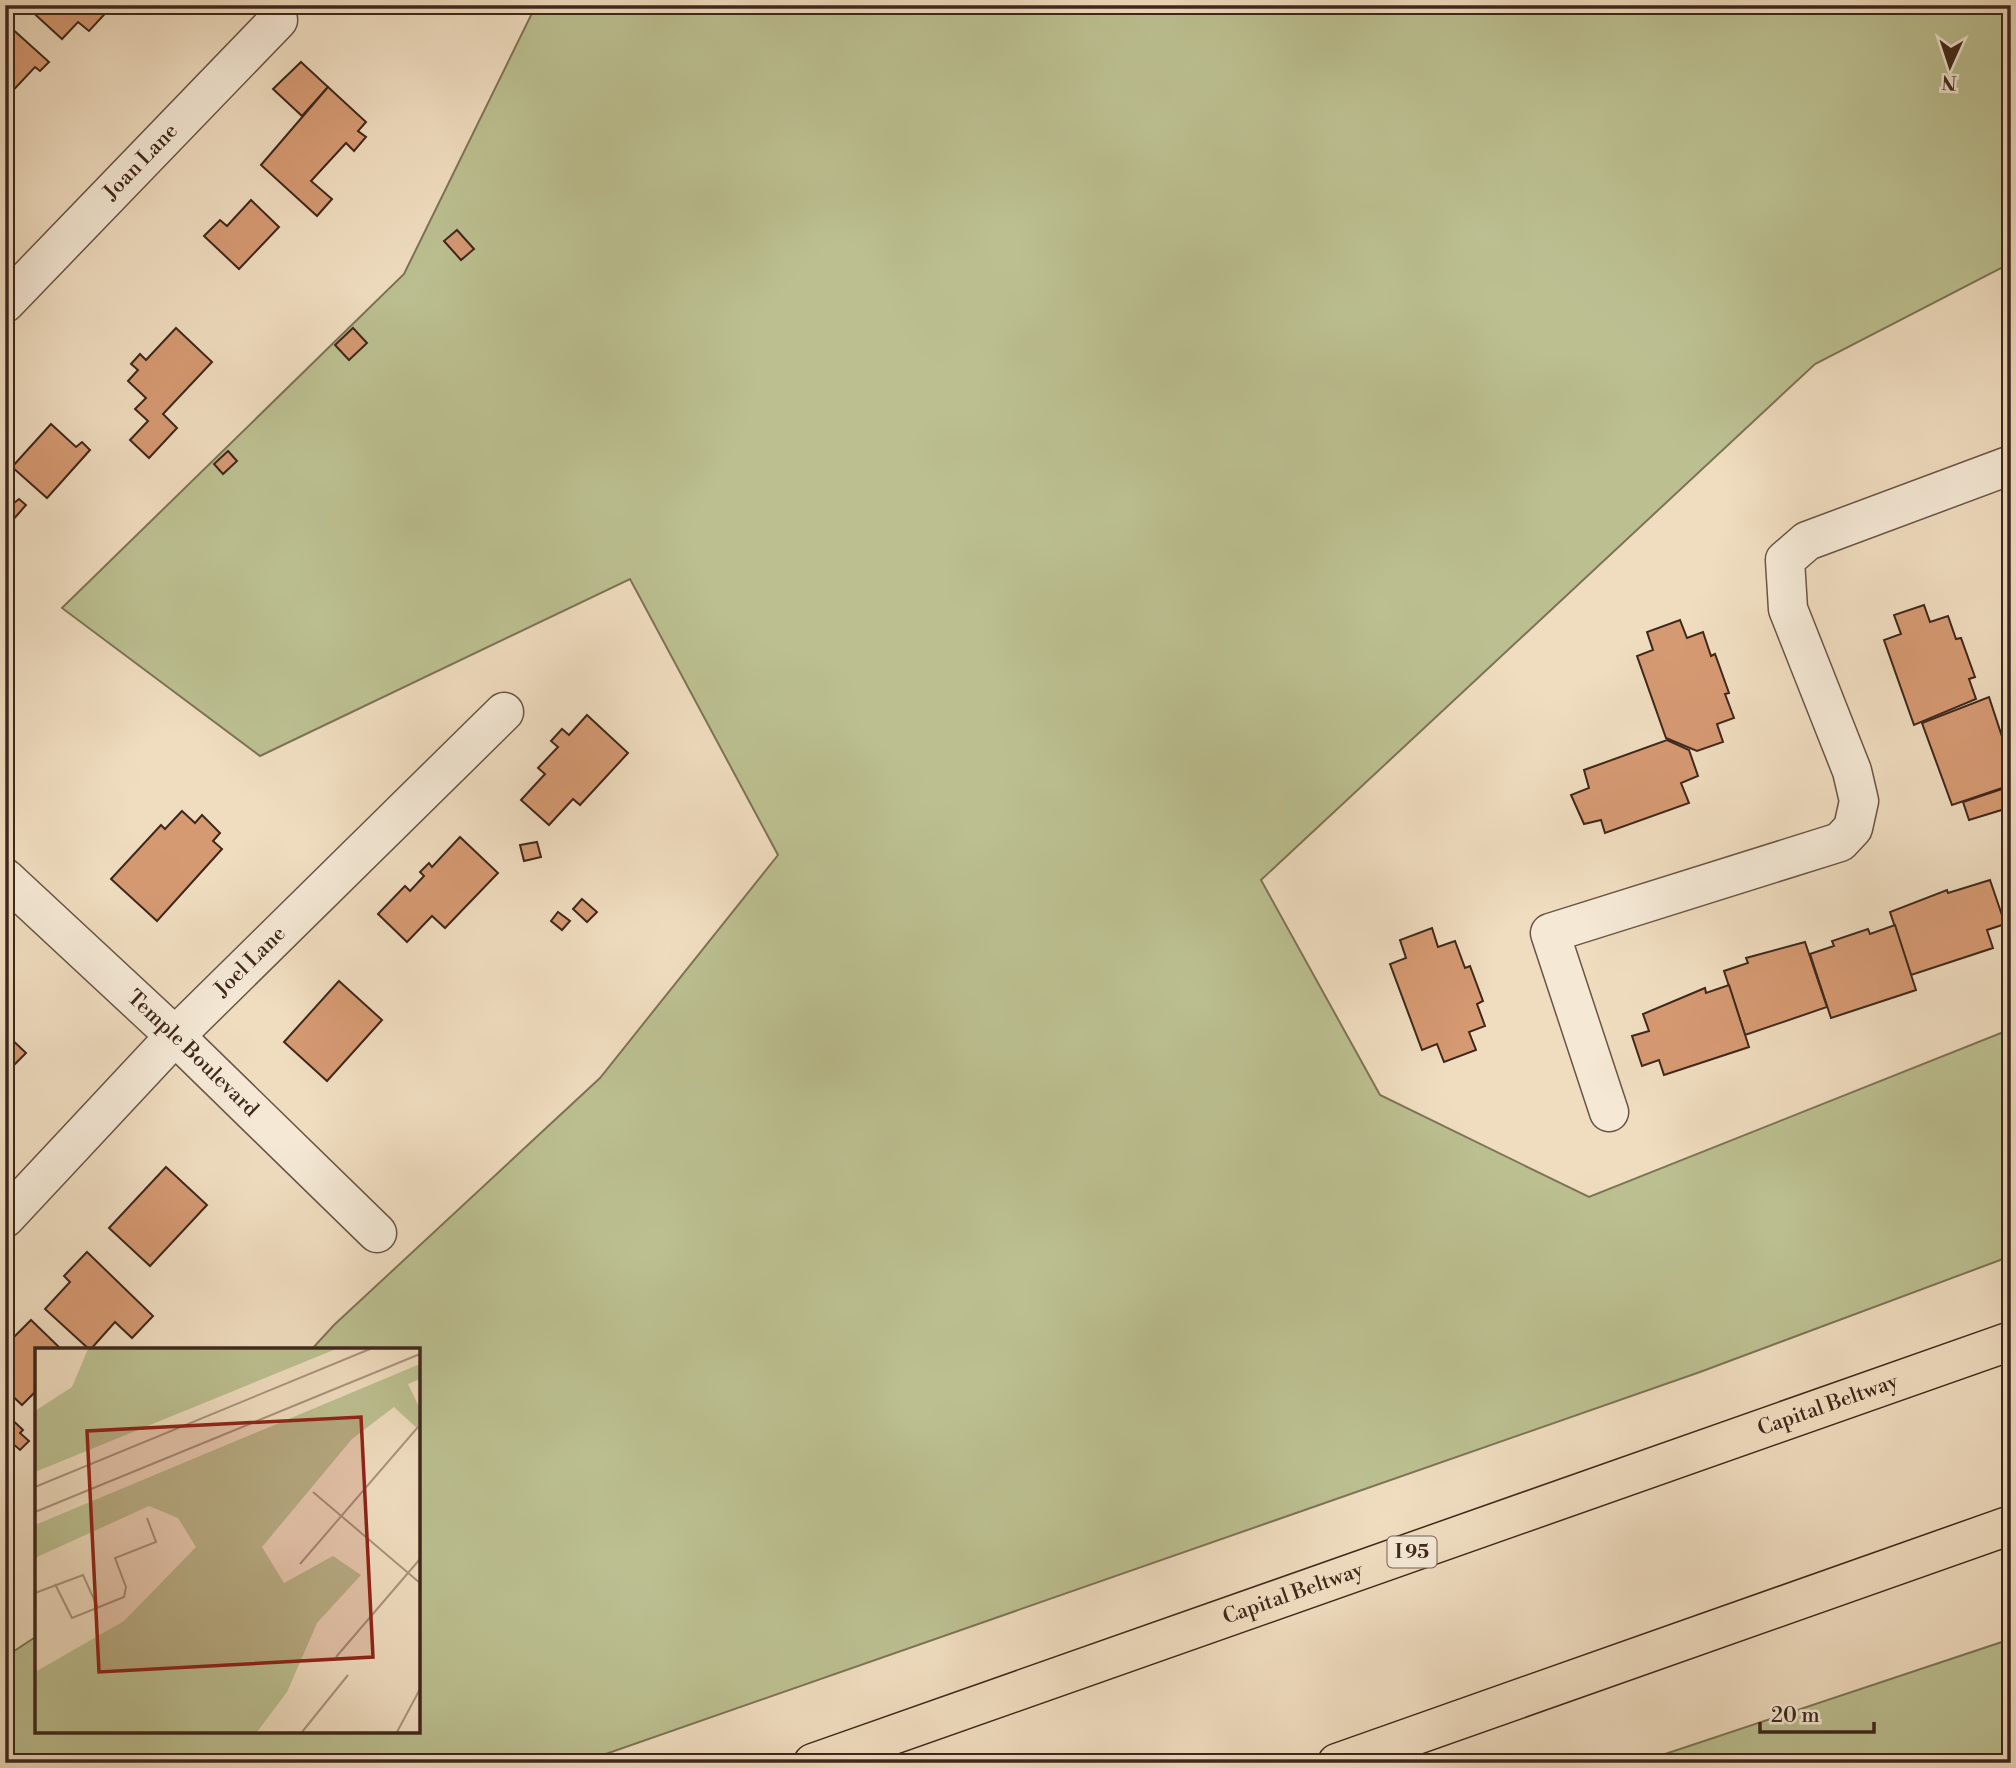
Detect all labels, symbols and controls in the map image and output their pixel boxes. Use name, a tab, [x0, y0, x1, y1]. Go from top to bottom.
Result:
north arrow	[1914, 32, 1984, 102]
text: N	[1941, 70, 1957, 94]
street label: Joan Lane	[98, 118, 184, 206]
street label: Joel Lane	[209, 921, 292, 1003]
street label: Temple Boulevard	[121, 985, 264, 1123]
inset map	[35, 1348, 420, 1733]
street label: Capital Beltway	[1754, 1369, 1902, 1442]
road number: I 95	[1388, 1536, 1436, 1568]
street label: Capital Beltway	[1219, 1557, 1368, 1631]
scale bar	[1760, 1691, 1874, 1735]
text: 20 m	[1771, 1703, 1820, 1729]

